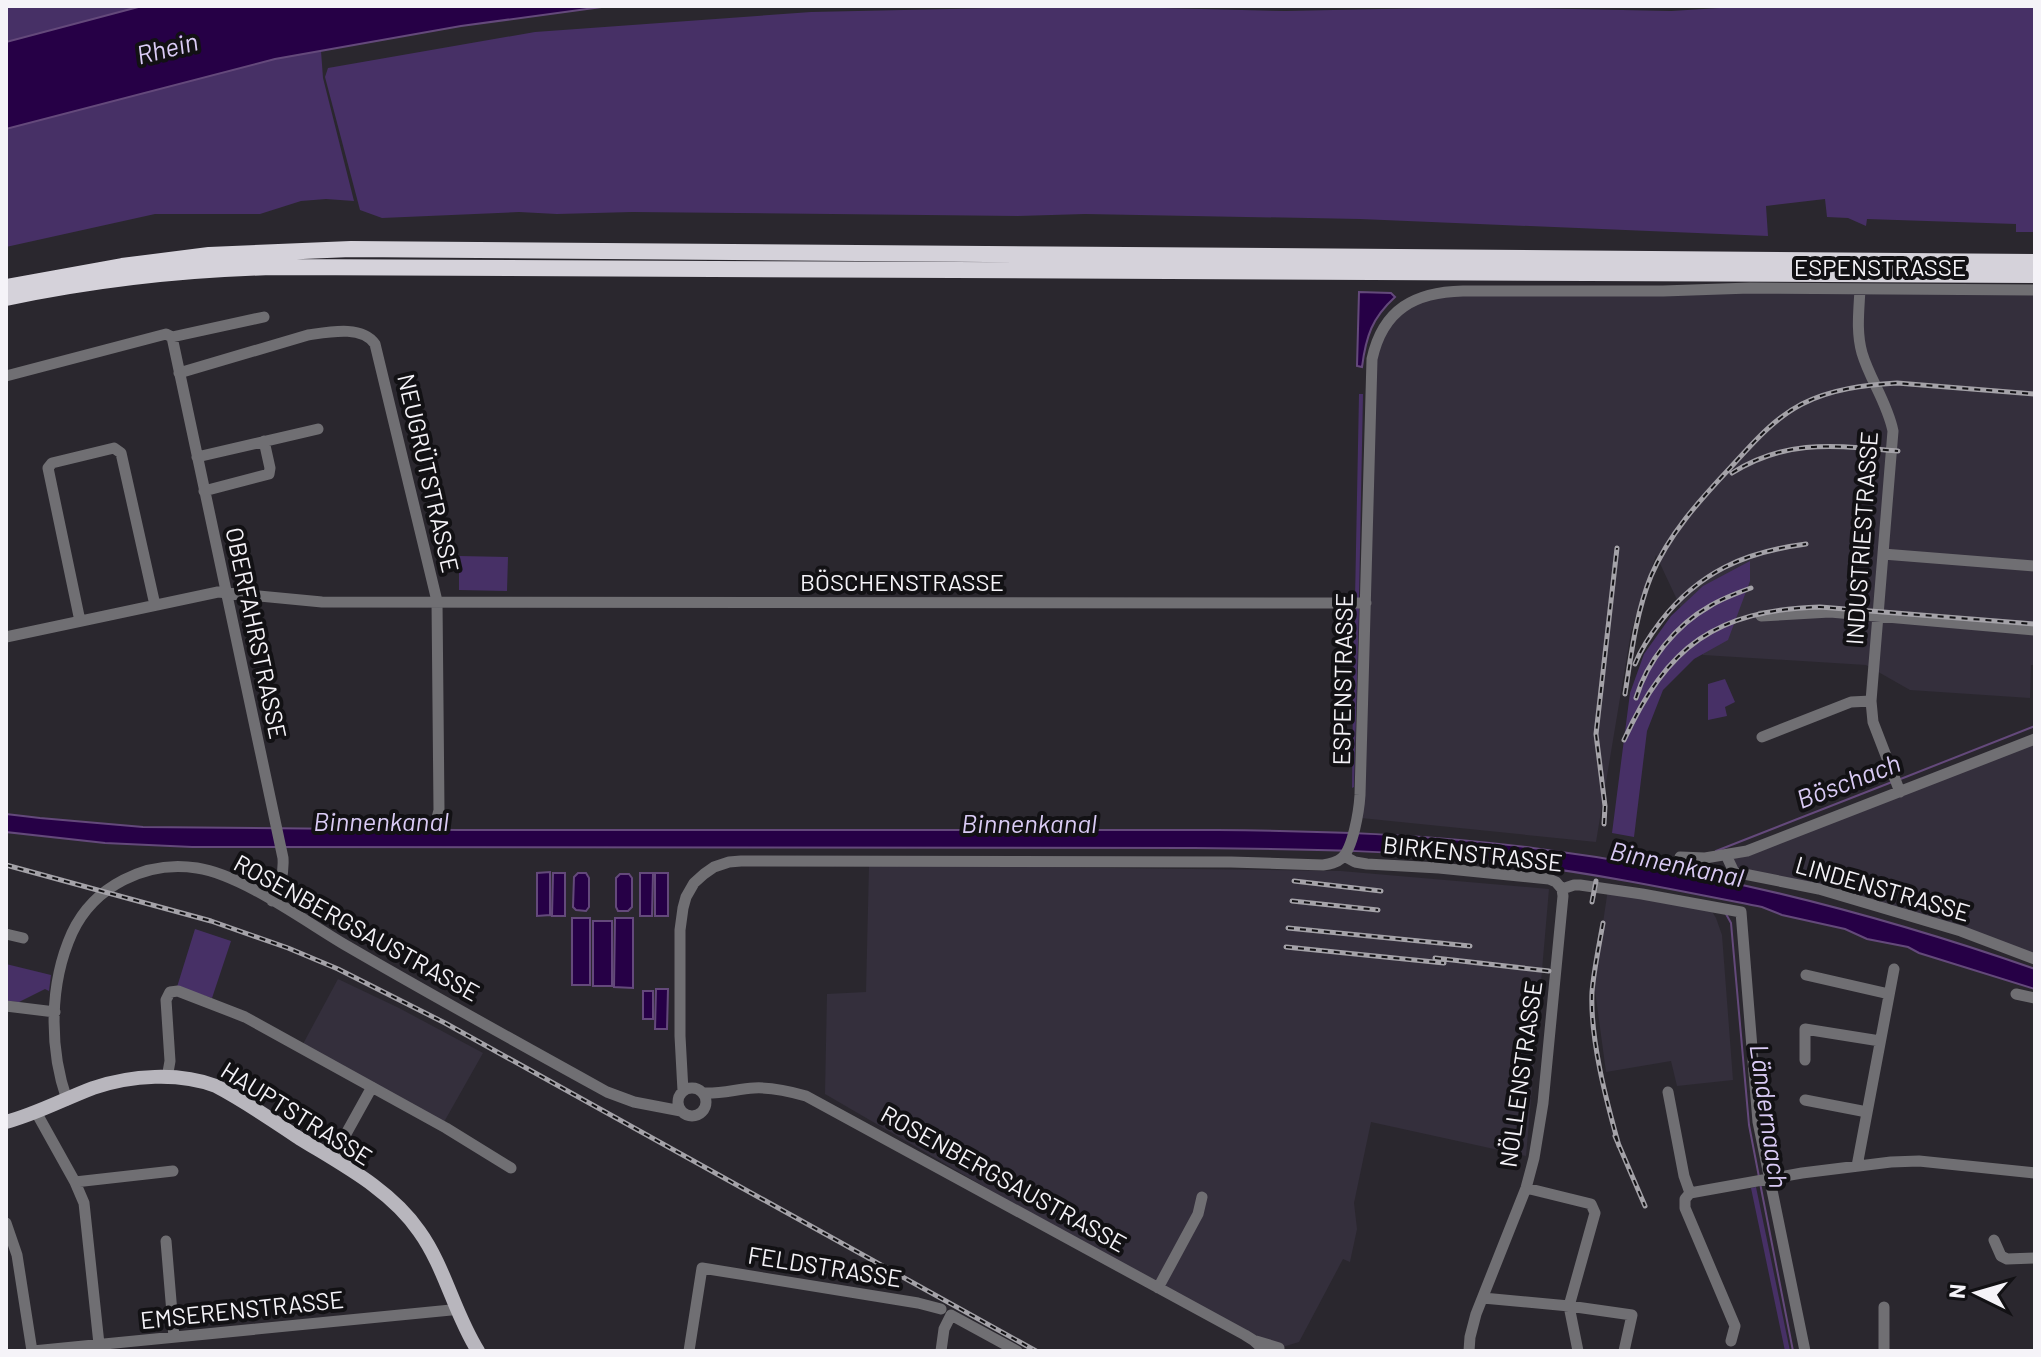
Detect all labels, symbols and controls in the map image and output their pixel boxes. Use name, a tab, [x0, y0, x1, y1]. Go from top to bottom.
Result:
water label: Rhein	[133, 24, 201, 70]
street label: ESPENSTRASSE	[1794, 252, 1966, 281]
street label: NEUGRÜTSTRASSE	[392, 371, 466, 575]
street label: INDUSTRIESTRASSE	[1839, 430, 1883, 646]
street label: OBERFAHRSTRASSE	[220, 525, 294, 741]
street label: BÖSCHENSTRASSE	[800, 567, 1004, 596]
street label: ESPENSTRASSE	[1326, 593, 1358, 765]
water label: Böschach	[1792, 746, 1904, 814]
water label: Binnenkanal	[313, 805, 449, 836]
water label: Binnenkanal	[961, 807, 1097, 838]
street label: BIRKENSTRASSE	[1382, 829, 1564, 877]
water label: Binnenkanal	[1608, 834, 1747, 892]
street label: ROSENBERGSAUSTRASSE	[229, 847, 485, 1007]
street label: LINDENSTRASSE	[1792, 849, 1974, 927]
street label: NÖLLENSTRASSE	[1493, 979, 1547, 1169]
water label: Ländernaach	[1745, 1042, 1795, 1190]
street label: HAUPTSTRASSE	[216, 1055, 378, 1171]
street label: ROSENBERGSAUSTRASSE	[876, 1098, 1132, 1258]
street label: FELDSTRASSE	[746, 1240, 904, 1292]
north arrow	[1937, 1253, 2017, 1333]
text: N	[1942, 1283, 1970, 1300]
street label: EMSERENSTRASSE	[139, 1284, 345, 1334]

